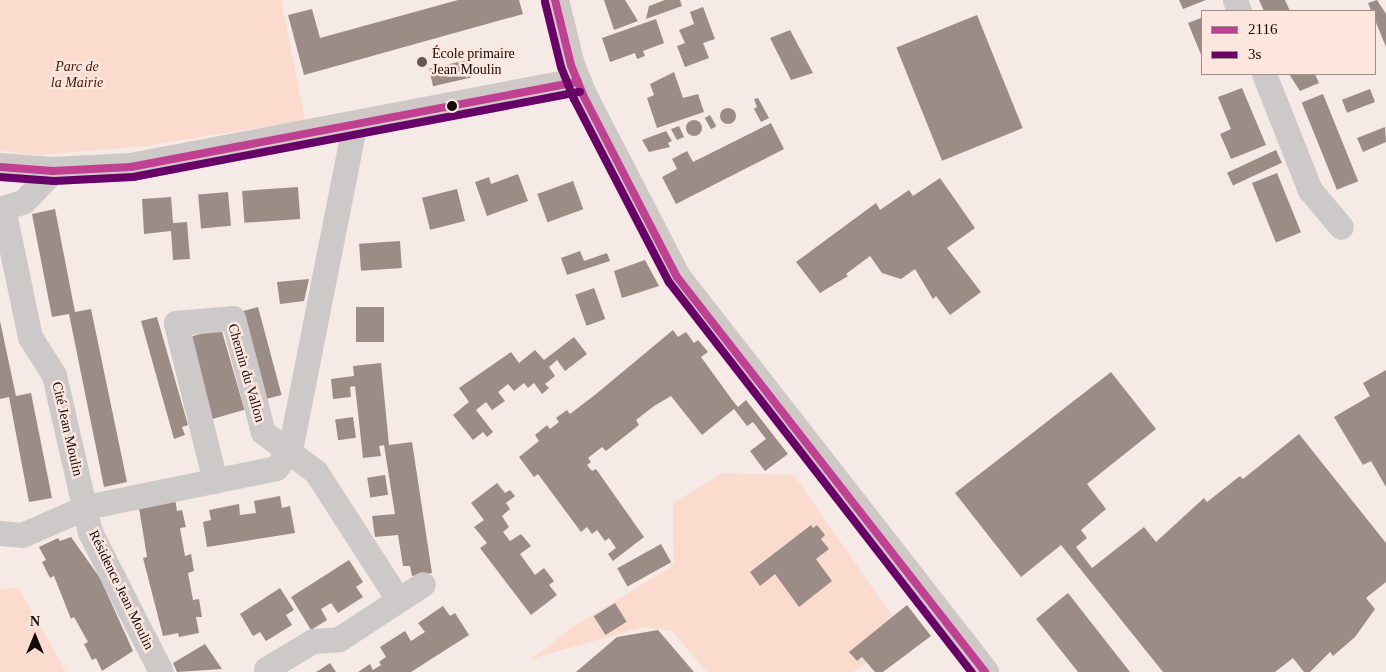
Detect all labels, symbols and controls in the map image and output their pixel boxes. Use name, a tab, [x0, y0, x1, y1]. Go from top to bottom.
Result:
legend	[1201, 10, 1376, 75]
text: 2116	[1248, 21, 1277, 37]
place label: École primaire Jean Moulin	[432, 46, 515, 78]
text: 3s	[1248, 46, 1261, 62]
marker: École primaire Jean Moulin	[416, 56, 428, 68]
park label: Parc de la Mairie	[51, 59, 103, 92]
unlabelled marker	[447, 101, 457, 111]
street label: Chemin du Vallon	[224, 322, 268, 424]
street label: Cité Jean Moulin	[48, 380, 86, 478]
street label: Résidence Jean Moulin	[85, 528, 157, 652]
north arrow	[10, 612, 60, 662]
text: N	[30, 614, 40, 629]

